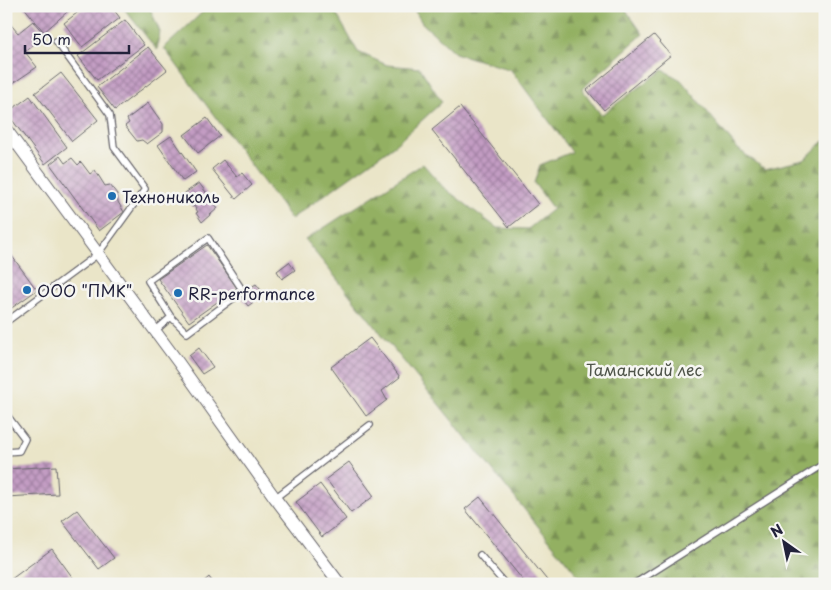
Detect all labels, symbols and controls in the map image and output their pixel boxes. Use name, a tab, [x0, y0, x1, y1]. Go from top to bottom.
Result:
scale bar	[25, 22, 129, 54]
text: 50 m	[32, 27, 71, 50]
place label: Технониколь	[122, 184, 220, 208]
marker: Технониколь	[106, 190, 118, 202]
place label: ООО "ПМК"	[37, 278, 132, 302]
place label: RR-performance	[188, 281, 315, 305]
marker: ООО "ПМК"	[21, 284, 33, 296]
marker: RR-performance	[172, 287, 184, 299]
park label: Таманский лес	[586, 357, 702, 381]
north arrow	[758, 518, 808, 568]
text: N	[766, 519, 787, 543]

